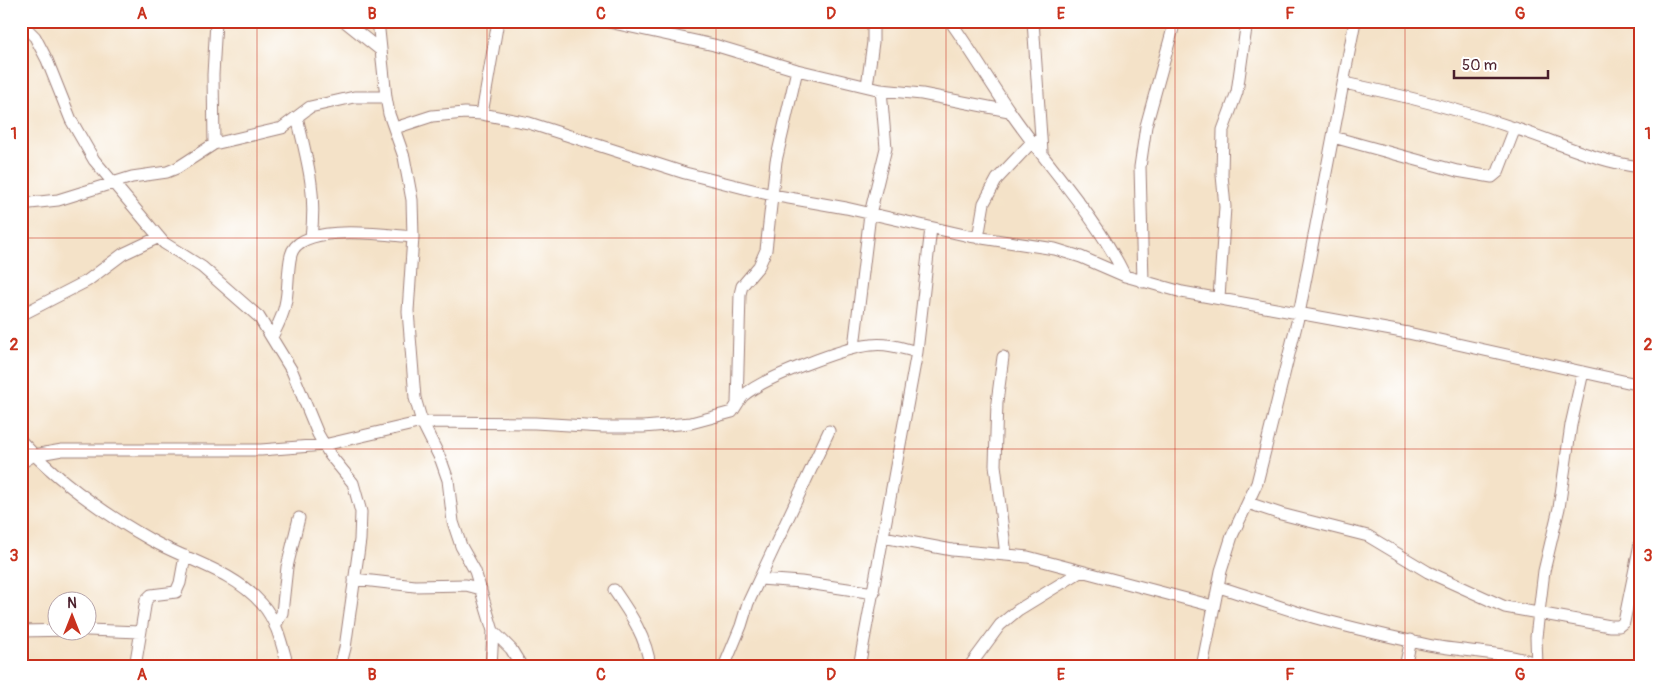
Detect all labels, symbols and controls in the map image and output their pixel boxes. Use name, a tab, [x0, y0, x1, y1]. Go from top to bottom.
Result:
text: A	[137, 4, 148, 24]
text: B	[367, 4, 377, 24]
text: C	[596, 4, 606, 24]
text: D	[826, 4, 836, 24]
text: E	[1057, 4, 1066, 24]
text: F	[1285, 4, 1295, 24]
text: G	[1515, 4, 1526, 24]
scale bar	[1454, 48, 1548, 80]
text: 50 m	[1462, 56, 1497, 75]
text: 1	[11, 124, 17, 144]
text: 1	[1645, 124, 1651, 144]
text: 2	[10, 335, 19, 355]
text: 2	[1644, 335, 1653, 355]
text: 3	[10, 546, 19, 566]
text: 3	[1644, 546, 1653, 566]
north arrow	[48, 590, 98, 640]
text: N	[67, 595, 77, 612]
text: A	[137, 665, 148, 685]
text: B	[367, 665, 377, 685]
text: C	[596, 665, 606, 685]
text: D	[826, 665, 836, 685]
text: E	[1057, 665, 1066, 685]
text: F	[1285, 665, 1295, 685]
text: G	[1515, 665, 1526, 685]

